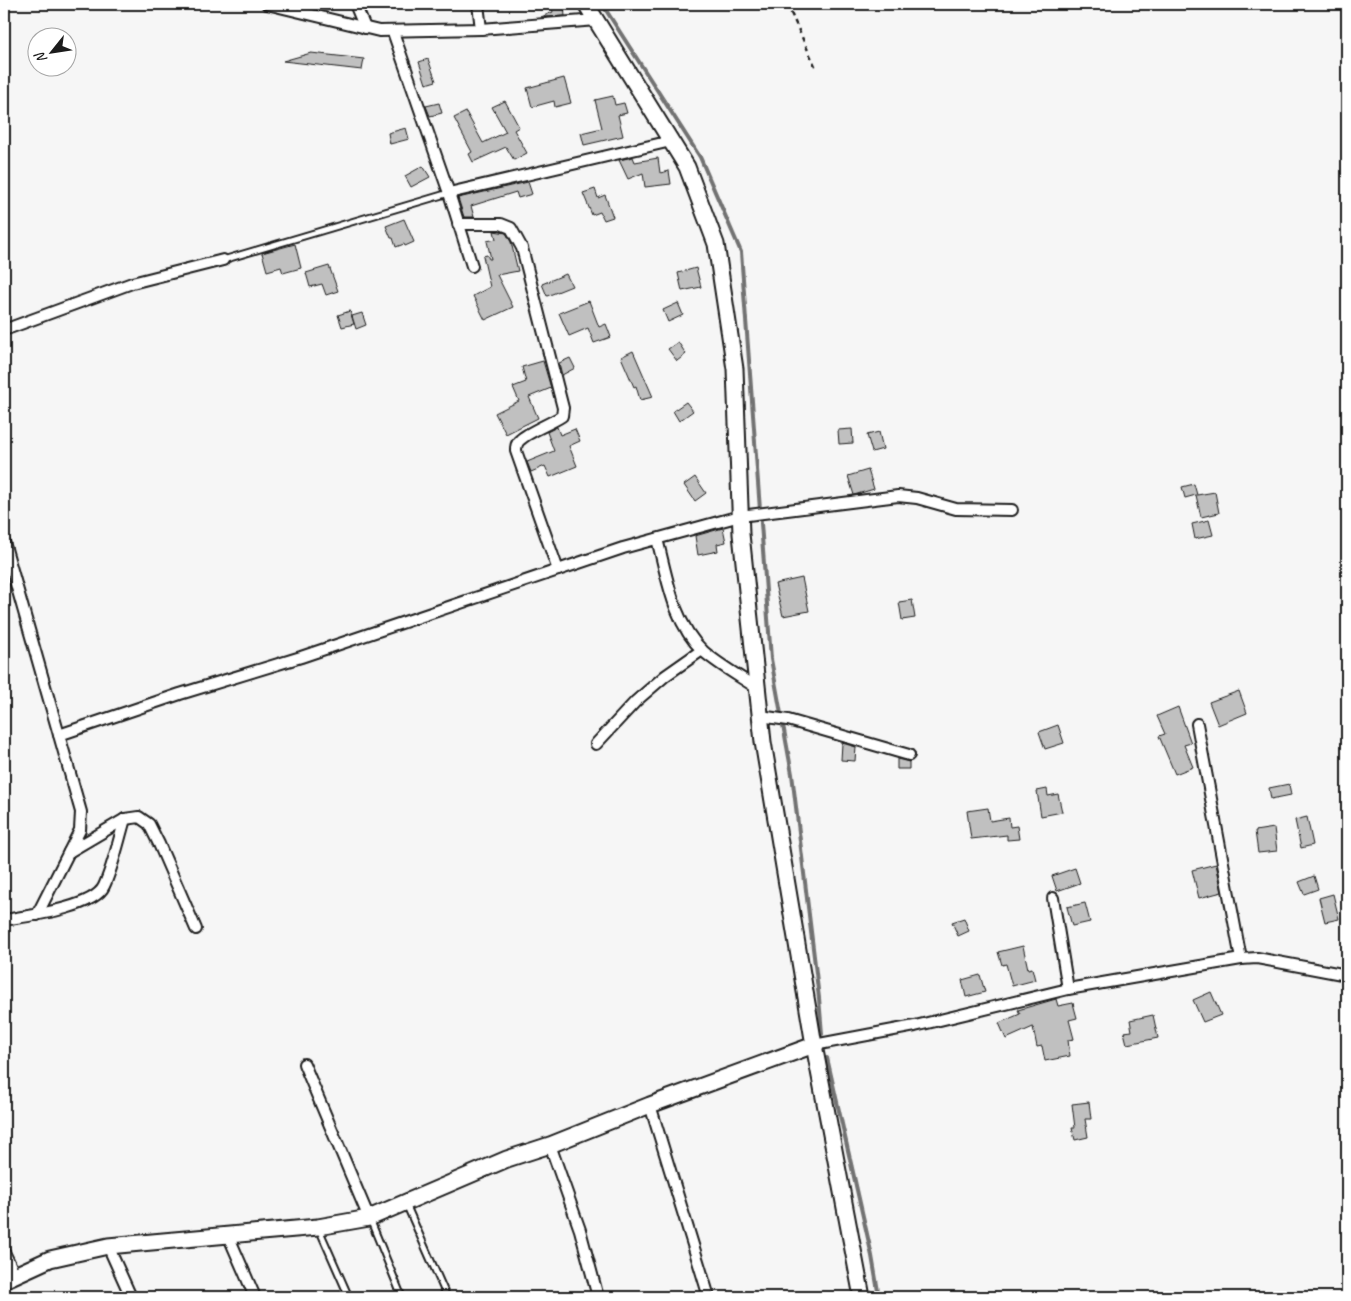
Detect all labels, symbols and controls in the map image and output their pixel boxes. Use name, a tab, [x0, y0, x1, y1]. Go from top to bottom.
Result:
north arrow	[28, 28, 78, 78]
text: N	[30, 48, 51, 66]

